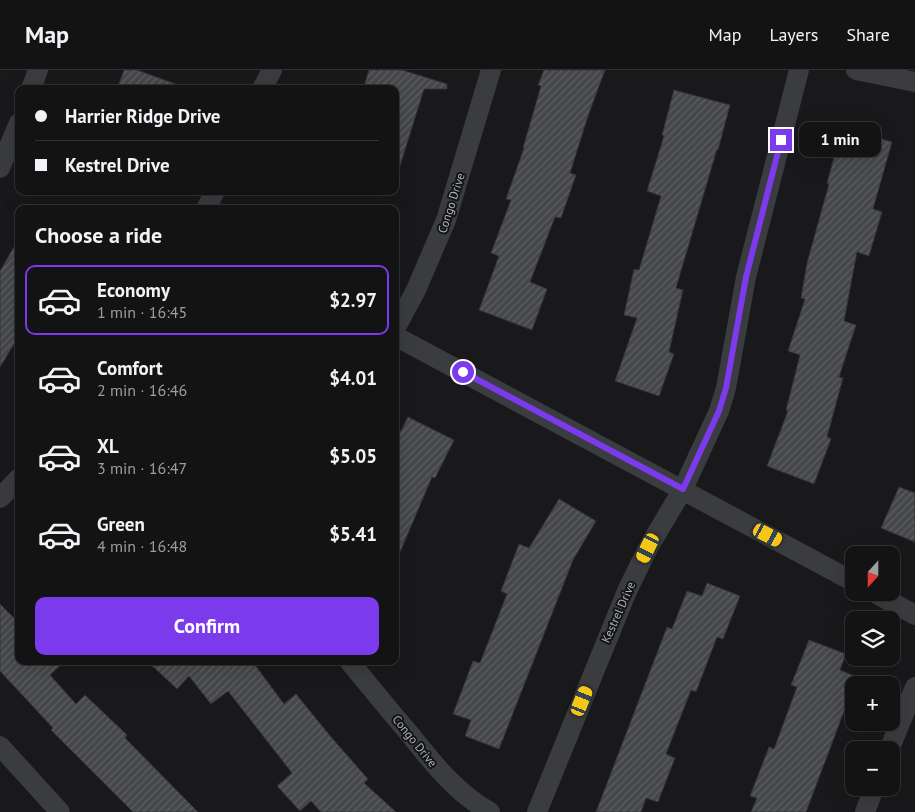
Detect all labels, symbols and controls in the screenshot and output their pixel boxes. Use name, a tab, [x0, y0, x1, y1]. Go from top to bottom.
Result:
text: Map	[25, 19, 69, 50]
text: Map	[709, 23, 741, 46]
text: Layers	[769, 23, 818, 46]
text: Share	[846, 23, 890, 46]
text: Harrier Ridge Drive	[65, 104, 220, 128]
callout: 1 min	[798, 122, 881, 158]
route end	[770, 129, 792, 151]
text: 1 min	[820, 129, 860, 149]
text: Kestrel Drive	[65, 153, 170, 177]
street label: Congo Drive	[434, 171, 468, 235]
text: Choose a ride	[35, 221, 162, 249]
icon: car	[37, 278, 82, 323]
text: Economy	[97, 278, 170, 302]
text: $2.97	[329, 288, 377, 312]
text: 1 min · 16:45	[97, 302, 187, 322]
icon: car	[37, 356, 82, 401]
text: Comfort	[97, 356, 163, 380]
route start	[452, 361, 474, 383]
text: $4.01	[329, 366, 377, 390]
text: 2 min · 16:46	[97, 380, 187, 400]
icon: car	[37, 434, 82, 479]
text: XL	[97, 434, 119, 458]
text: $5.05	[329, 444, 377, 468]
text: 3 min · 16:47	[97, 458, 187, 478]
icon: car	[37, 512, 82, 557]
text: Green	[97, 512, 145, 536]
car	[751, 521, 784, 549]
text: $5.41	[329, 522, 377, 546]
car	[634, 531, 661, 565]
text: 4 min · 16:48	[97, 536, 187, 556]
north arrow	[845, 546, 900, 601]
map controls	[845, 546, 900, 796]
street label: Kestrel Drive	[598, 579, 638, 645]
button: Confirm	[35, 597, 379, 655]
button: layers	[845, 611, 900, 666]
button: +	[845, 676, 900, 731]
car	[569, 684, 594, 718]
street label: Congo Drive	[390, 712, 440, 770]
button: −	[845, 741, 900, 796]

